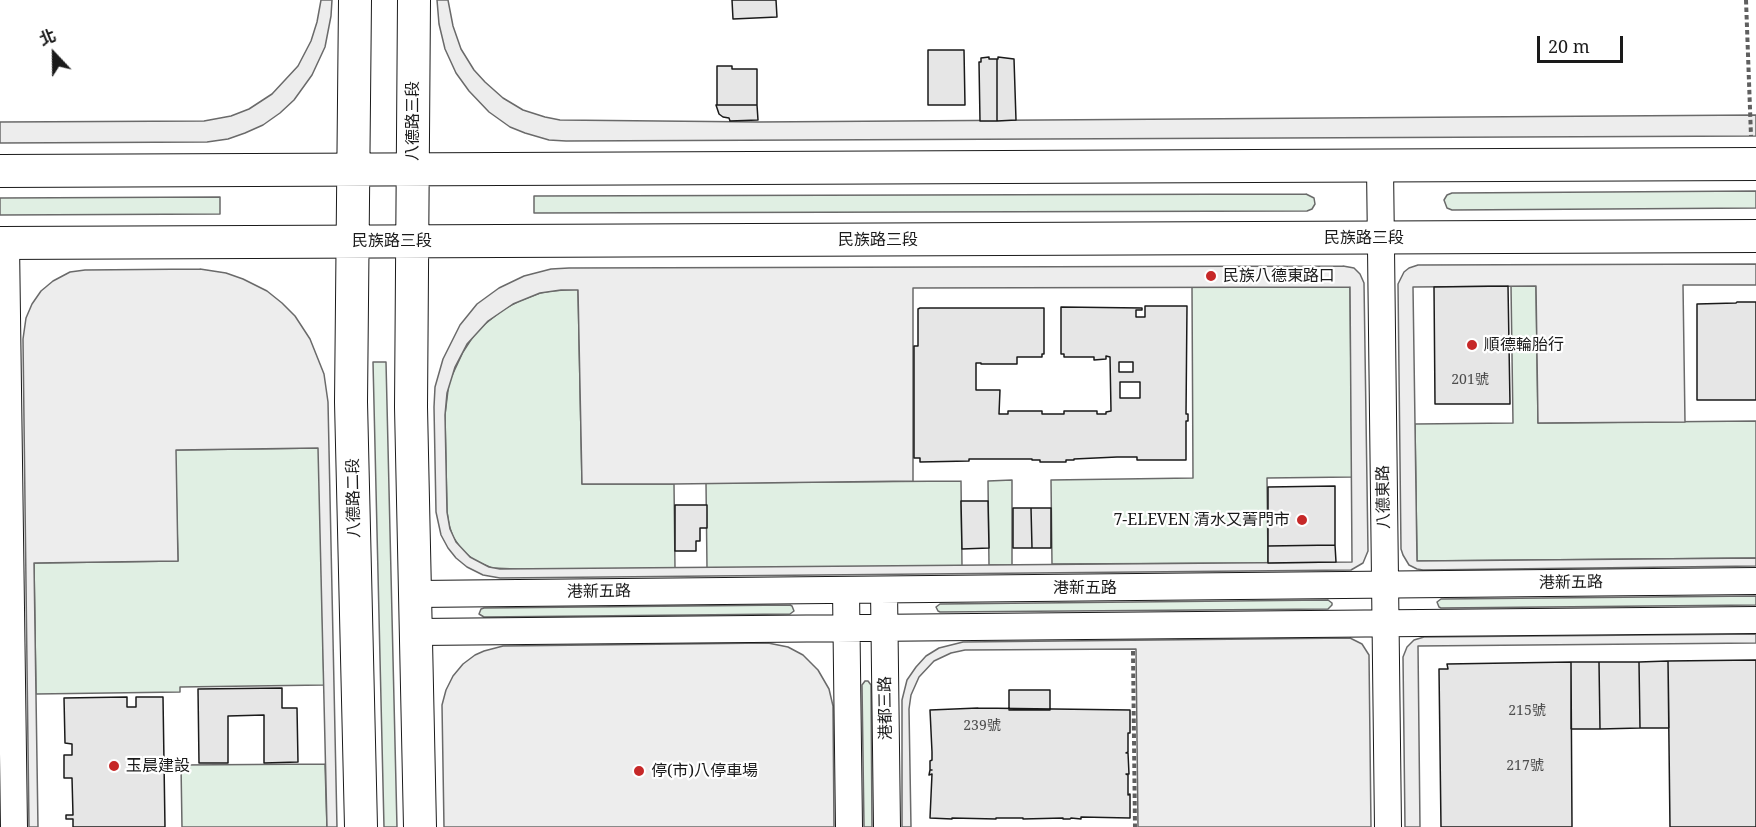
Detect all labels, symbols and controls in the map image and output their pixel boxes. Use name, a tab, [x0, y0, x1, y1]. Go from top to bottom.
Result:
north arrow	[24, 24, 84, 84]
text: 北	[36, 24, 59, 51]
scale bar	[1540, 24, 1626, 62]
text: 20 m	[1548, 34, 1590, 58]
street label: 八德路三段	[403, 81, 423, 161]
street label: 民族路三段	[1324, 228, 1404, 248]
street label: 民族路三段	[838, 230, 918, 250]
street label: 民族路三段	[352, 231, 432, 251]
place label: 民族八德東路口	[1223, 266, 1335, 286]
marker: 民族八德東路口	[1204, 269, 1218, 283]
place label: 順德輪胎行	[1484, 335, 1564, 355]
marker: 順德輪胎行	[1465, 338, 1479, 352]
house number: 201號	[1451, 372, 1489, 388]
street label: 八德路二段	[344, 458, 364, 538]
street label: 八德東路	[1374, 465, 1394, 529]
place label: 7-ELEVEN 清水又菁門市	[1113, 510, 1290, 530]
marker: 7-ELEVEN 清水又菁門市	[1295, 513, 1309, 527]
street label: 港新五路	[1539, 573, 1603, 593]
street label: 港新五路	[1053, 578, 1117, 598]
street label: 港新五路	[567, 582, 631, 602]
street label: 港都三路	[876, 676, 896, 740]
house number: 215號	[1508, 703, 1546, 719]
house number: 239號	[963, 718, 1001, 734]
place label: 玉晨建設	[126, 756, 190, 776]
house number: 217號	[1506, 758, 1544, 774]
marker: 玉晨建設	[107, 759, 121, 773]
place label: 停(市)八停車場	[651, 761, 758, 781]
marker: 停(市)八停車場	[632, 764, 646, 778]

